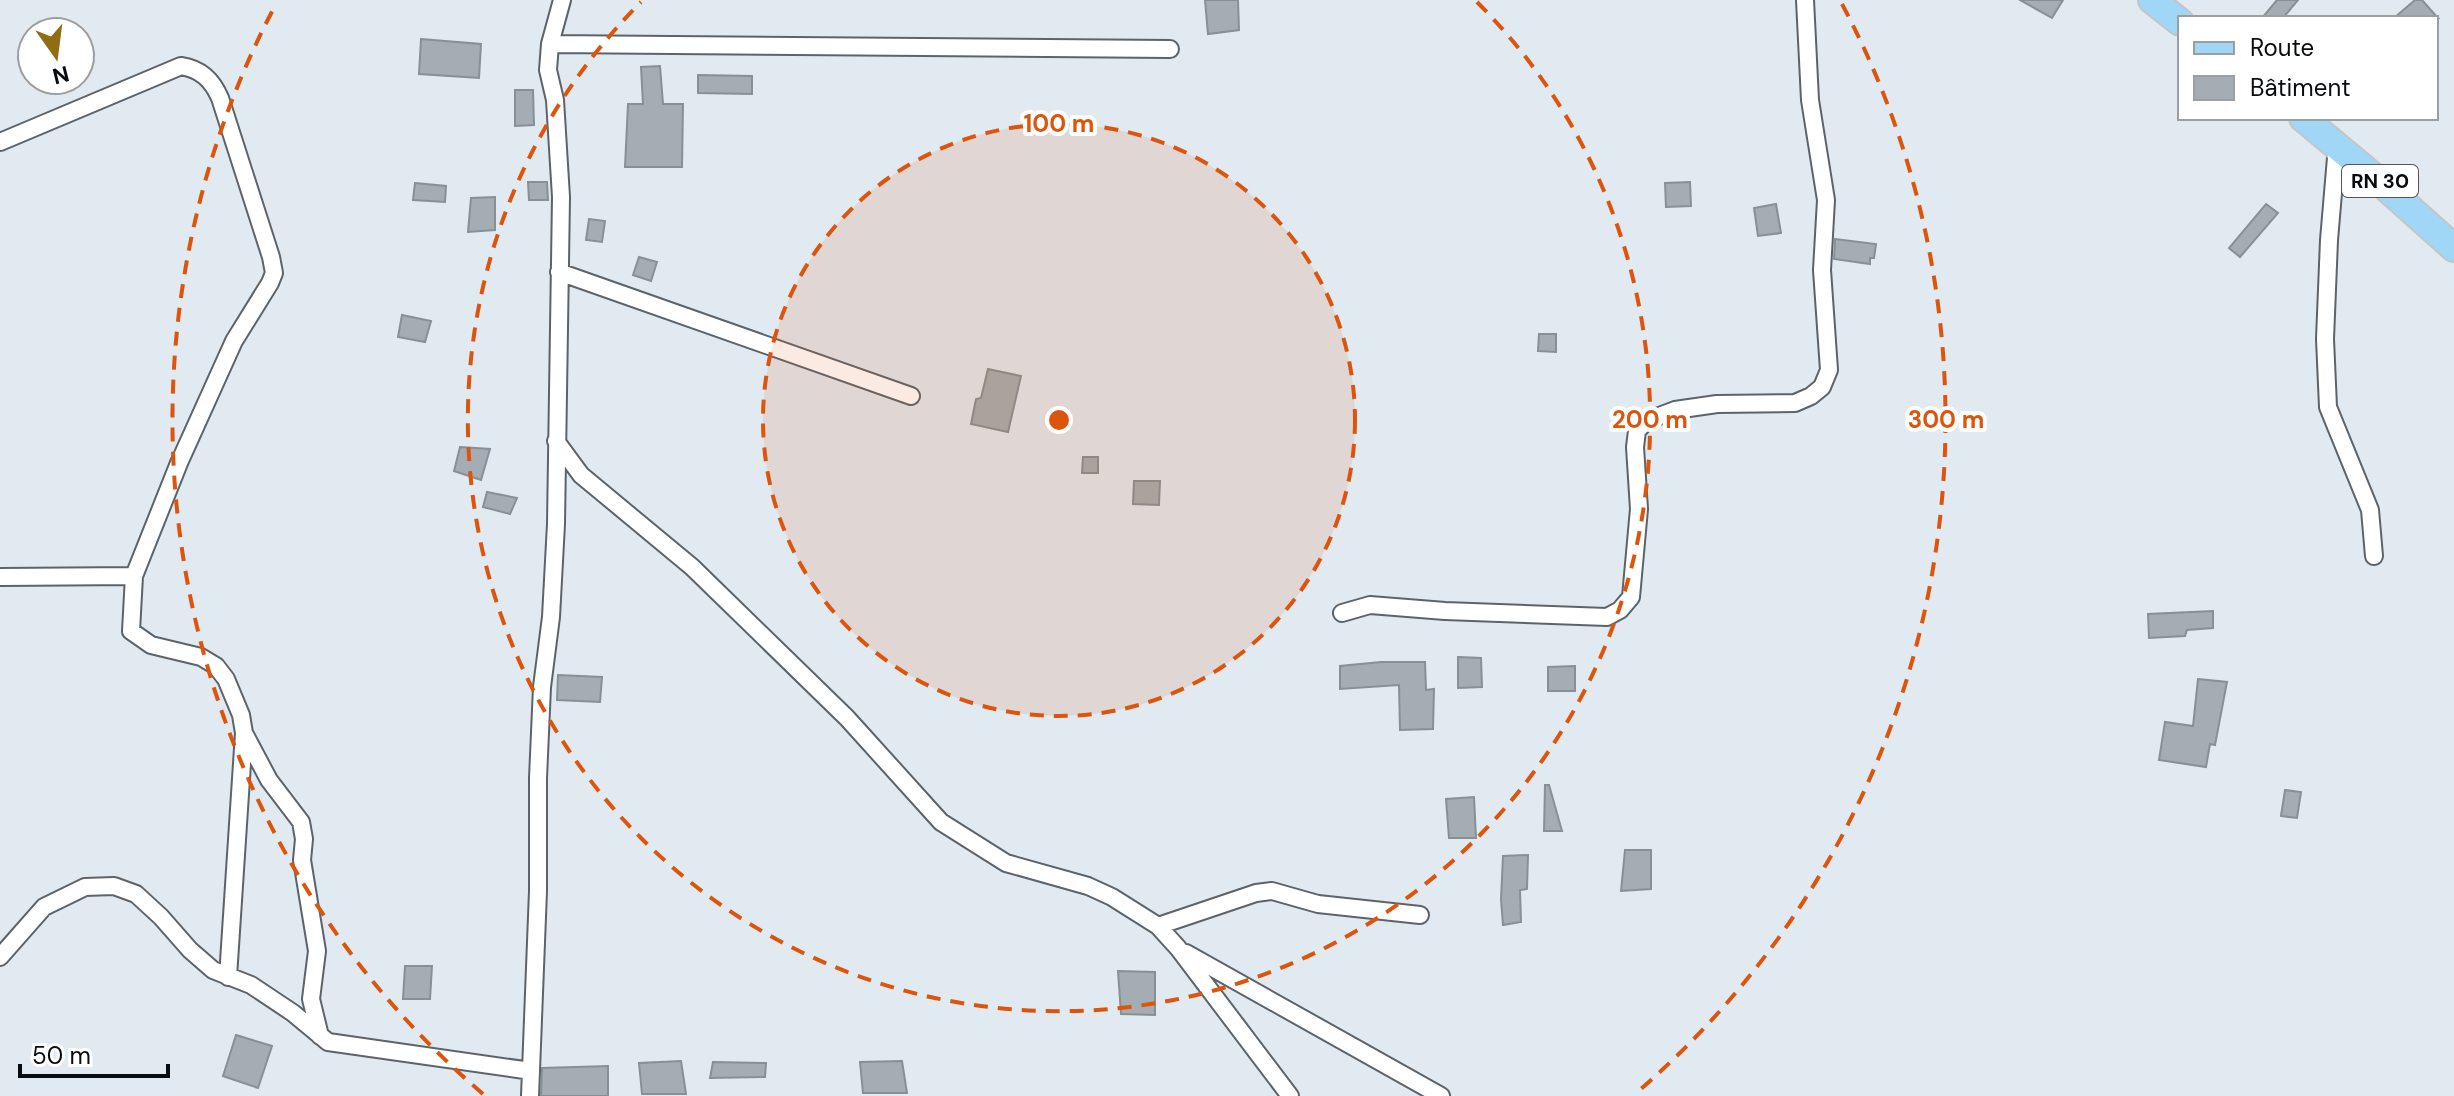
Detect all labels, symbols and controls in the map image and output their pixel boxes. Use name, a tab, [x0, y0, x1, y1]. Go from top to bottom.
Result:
north arrow	[16, 16, 96, 96]
legend	[2178, 16, 2438, 120]
text: Route	[2250, 32, 2314, 63]
text: N	[49, 59, 72, 91]
text: Bâtiment	[2250, 72, 2351, 103]
text: 100 m	[1024, 108, 1094, 139]
road number: RN 30	[2342, 165, 2418, 197]
text: 200 m	[1612, 404, 1688, 435]
text: 300 m	[1908, 404, 1984, 435]
centre of rings	[1045, 406, 1073, 434]
scale bar	[20, 1028, 168, 1078]
text: 50 m	[32, 1040, 91, 1071]

